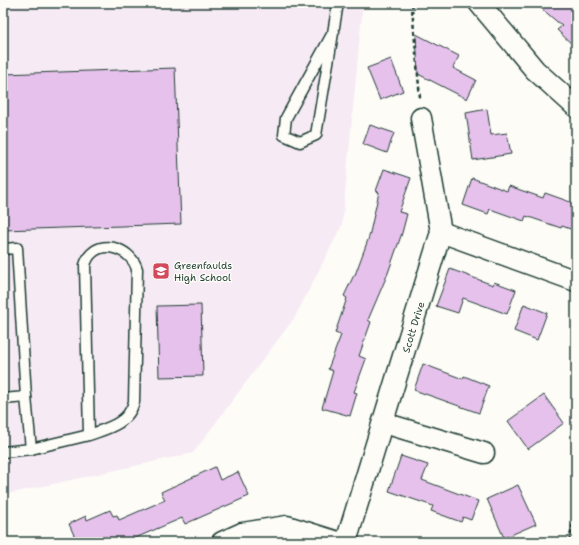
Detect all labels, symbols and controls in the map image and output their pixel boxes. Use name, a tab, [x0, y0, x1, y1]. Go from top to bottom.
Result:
place label: Greenfaulds High School	[174, 259, 232, 284]
school or university icon: Greenfaulds High School	[151, 261, 171, 281]
street label: Scott Drive	[400, 300, 428, 354]

